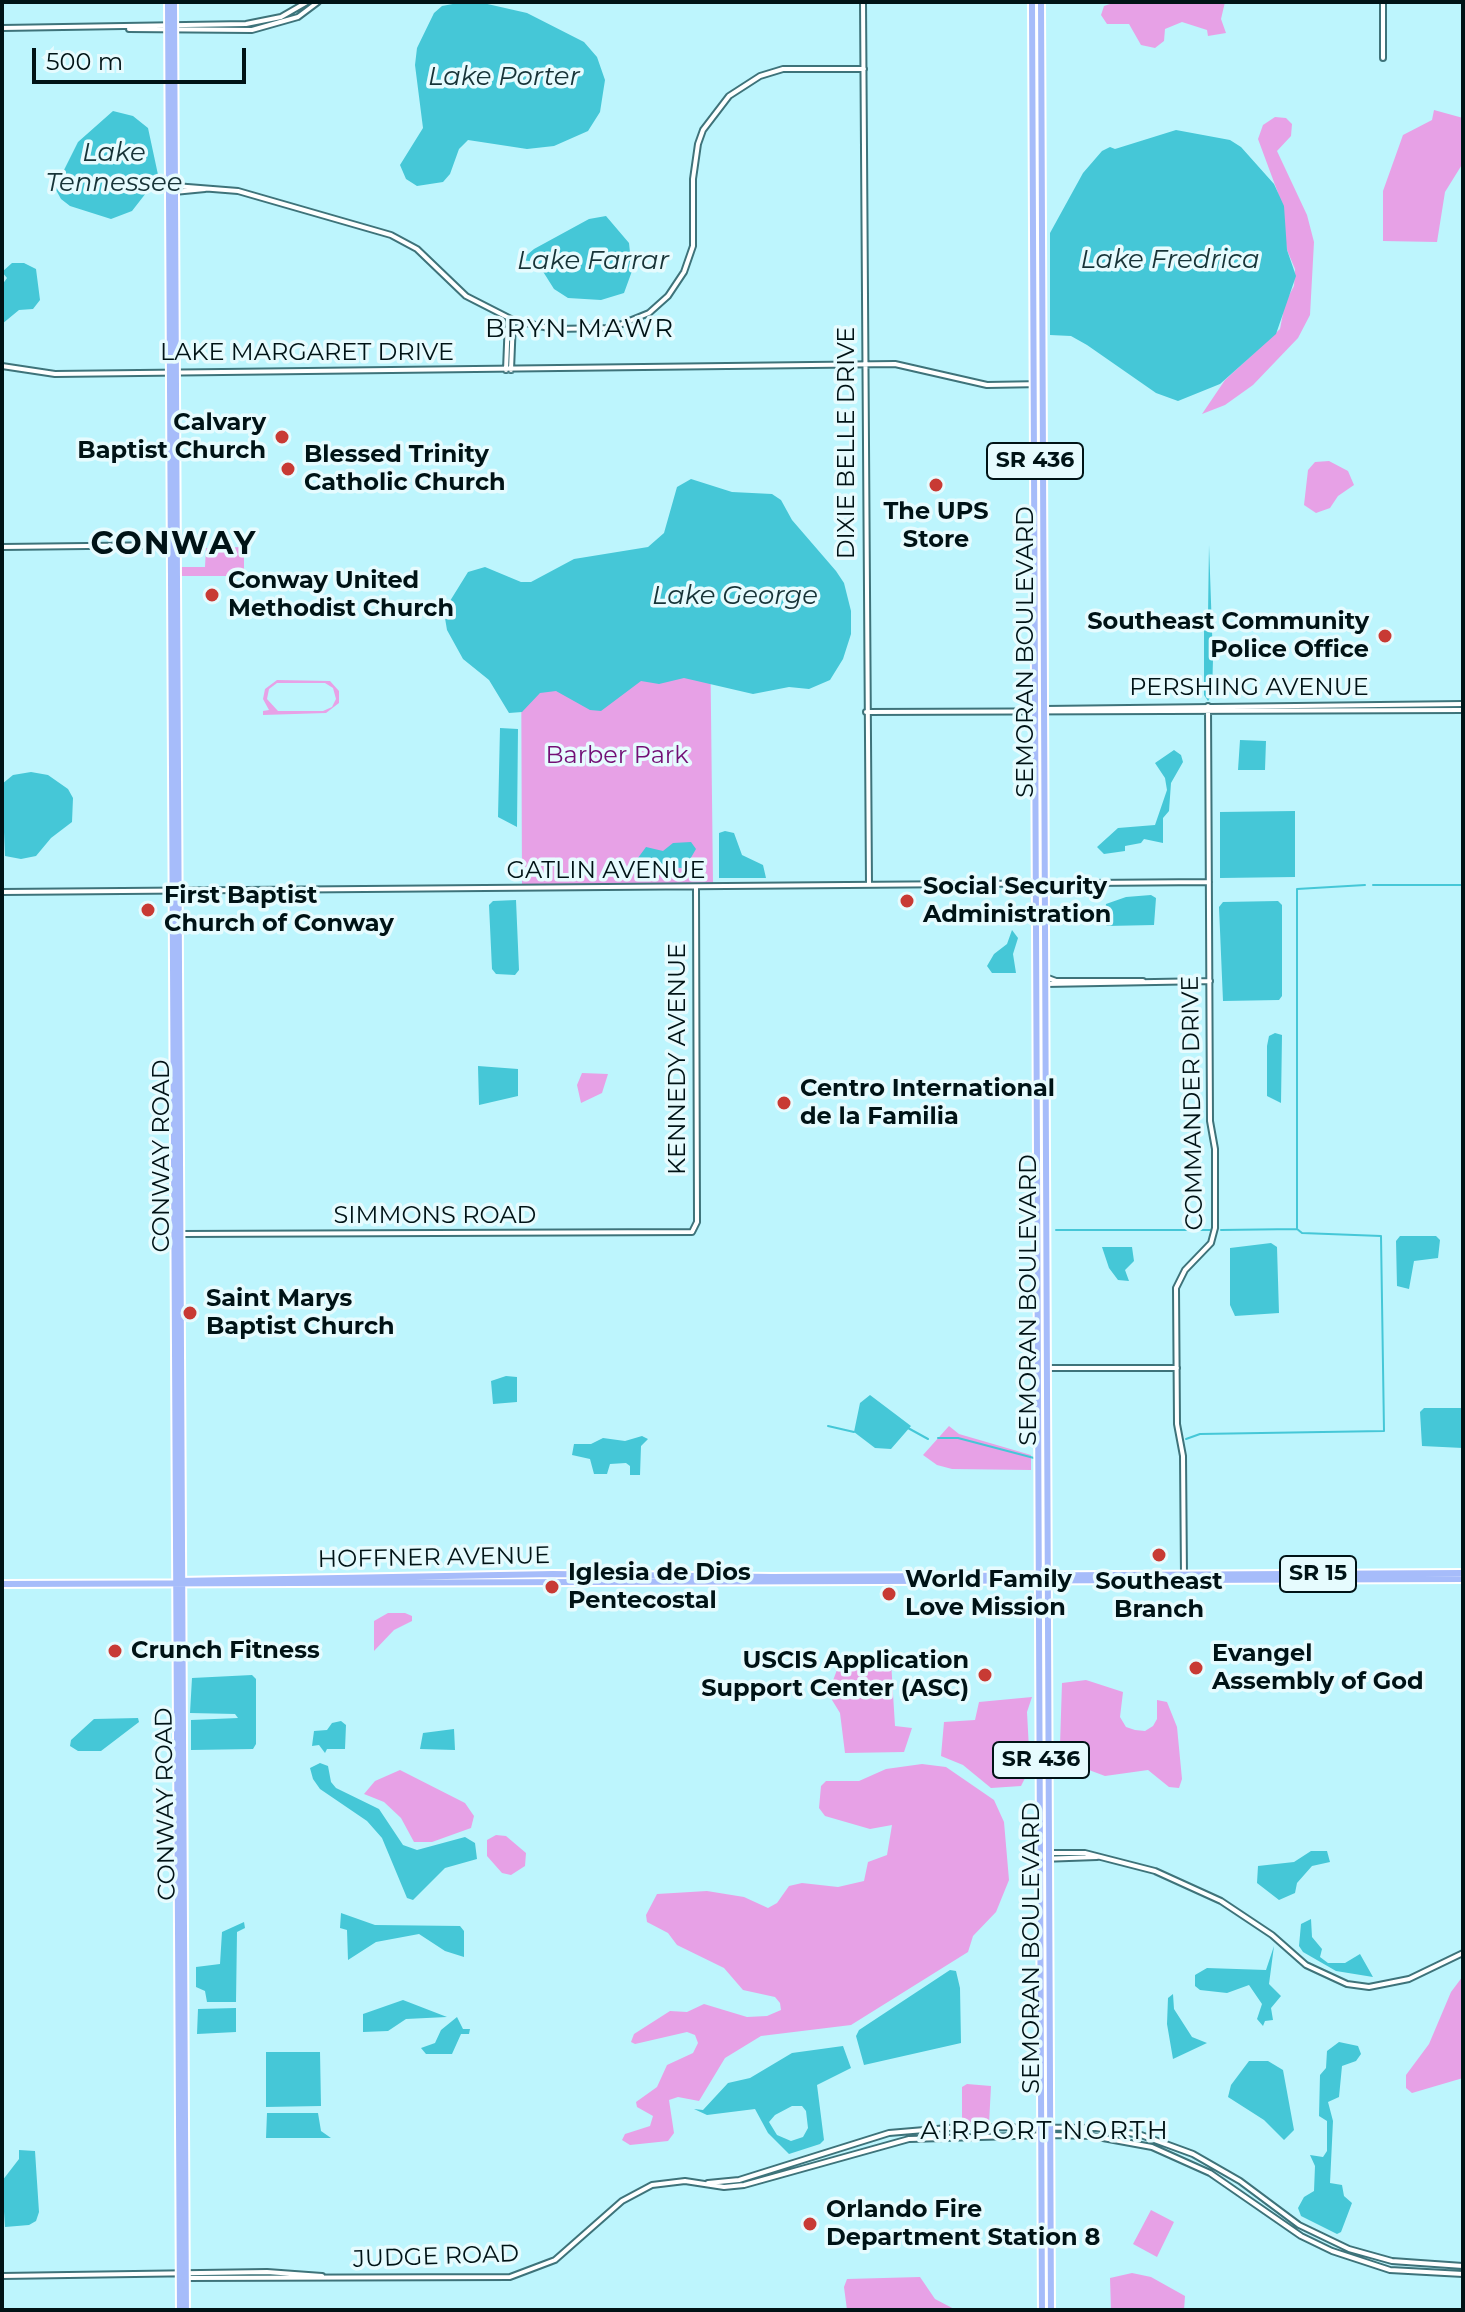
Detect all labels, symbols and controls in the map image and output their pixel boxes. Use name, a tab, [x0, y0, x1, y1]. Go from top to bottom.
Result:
scale bar	[36, 32, 250, 82]
text: 500 m	[46, 47, 123, 76]
water label: Lake Porter	[428, 61, 580, 93]
water label: Lake Tennessee	[46, 137, 182, 198]
water label: Lake Fredrica	[1080, 244, 1260, 276]
water label: Lake Farrar	[517, 245, 669, 277]
district label: BRYN MAWR	[485, 313, 675, 345]
street label: DIXIE BELLE DRIVE	[833, 327, 861, 559]
street label: LAKE MARGARET DRIVE	[160, 339, 454, 367]
place label: Calvary Baptist Church	[77, 409, 266, 465]
marker: Calvary Baptist Church	[273, 428, 291, 446]
place label: Blessed Trinity Catholic Church	[304, 441, 506, 497]
road number: SR 436	[987, 443, 1083, 479]
marker: Blessed Trinity Catholic Church	[279, 460, 297, 478]
marker: The UPS Store	[927, 476, 945, 494]
place label: The UPS Store	[883, 498, 989, 554]
street label: SEMORAN BOULEVARD	[1012, 506, 1040, 798]
district label: CONWAY	[91, 526, 257, 564]
place label: Conway United Methodist Church	[228, 567, 454, 623]
water label: Lake George	[652, 580, 818, 612]
marker: Conway United Methodist Church	[203, 586, 221, 604]
place label: Southeast Community Police Office	[1087, 608, 1369, 664]
marker: Southeast Community Police Office	[1376, 627, 1394, 645]
street label: PERSHING AVENUE	[1129, 674, 1369, 702]
park label: Barber Park	[545, 742, 689, 770]
street label: GATLIN AVENUE	[506, 857, 706, 885]
place label: Social Security Administration	[923, 873, 1111, 929]
place label: First Baptist Church of Conway	[164, 882, 394, 938]
marker: Social Security Administration	[898, 892, 916, 910]
marker: First Baptist Church of Conway	[139, 901, 157, 919]
street label: KENNEDY AVENUE	[664, 943, 692, 1175]
street label: COMMANDER DRIVE	[1176, 975, 1210, 1231]
street label: CONWAY ROAD	[148, 1059, 176, 1253]
place label: Centro International de la Familia	[800, 1075, 1055, 1131]
marker: Centro International de la Familia	[775, 1094, 793, 1112]
street label: SEMORAN BOULEVARD	[1015, 1154, 1043, 1446]
street label: SIMMONS ROAD	[334, 1202, 536, 1230]
place label: Saint Marys Baptist Church	[206, 1285, 395, 1341]
marker: Saint Marys Baptist Church	[181, 1304, 199, 1322]
street label: HOFFNER AVENUE	[317, 1542, 551, 1574]
marker: Southeast Branch	[1150, 1546, 1168, 1564]
road number: SR 15	[1280, 1556, 1356, 1592]
place label: Iglesia de Dios Pentecostal	[568, 1559, 751, 1615]
place label: World Family Love Mission	[905, 1566, 1072, 1622]
place label: Southeast Branch	[1095, 1568, 1223, 1624]
marker: Iglesia de Dios Pentecostal	[543, 1578, 561, 1596]
marker: World Family Love Mission	[880, 1585, 898, 1603]
place label: Crunch Fitness	[131, 1637, 320, 1665]
place label: Evangel Assembly of God	[1212, 1640, 1424, 1696]
marker: Crunch Fitness	[106, 1642, 124, 1660]
place label: USCIS Application Support Center (ASC)	[701, 1647, 969, 1703]
marker: Evangel Assembly of God	[1187, 1659, 1205, 1677]
marker: USCIS Application Support Center (ASC)	[976, 1666, 994, 1684]
street label: CONWAY ROAD	[150, 1707, 182, 1901]
road number: SR 436	[993, 1742, 1089, 1778]
street label: SEMORAN BOULEVARD	[1018, 1802, 1046, 2094]
district label: AIRPORT NORTH	[920, 2115, 1170, 2147]
place label: Orlando Fire Department Station 8	[826, 2196, 1100, 2252]
marker: Orlando Fire Department Station 8	[801, 2215, 819, 2233]
street label: JUDGE ROAD	[353, 2240, 519, 2274]

